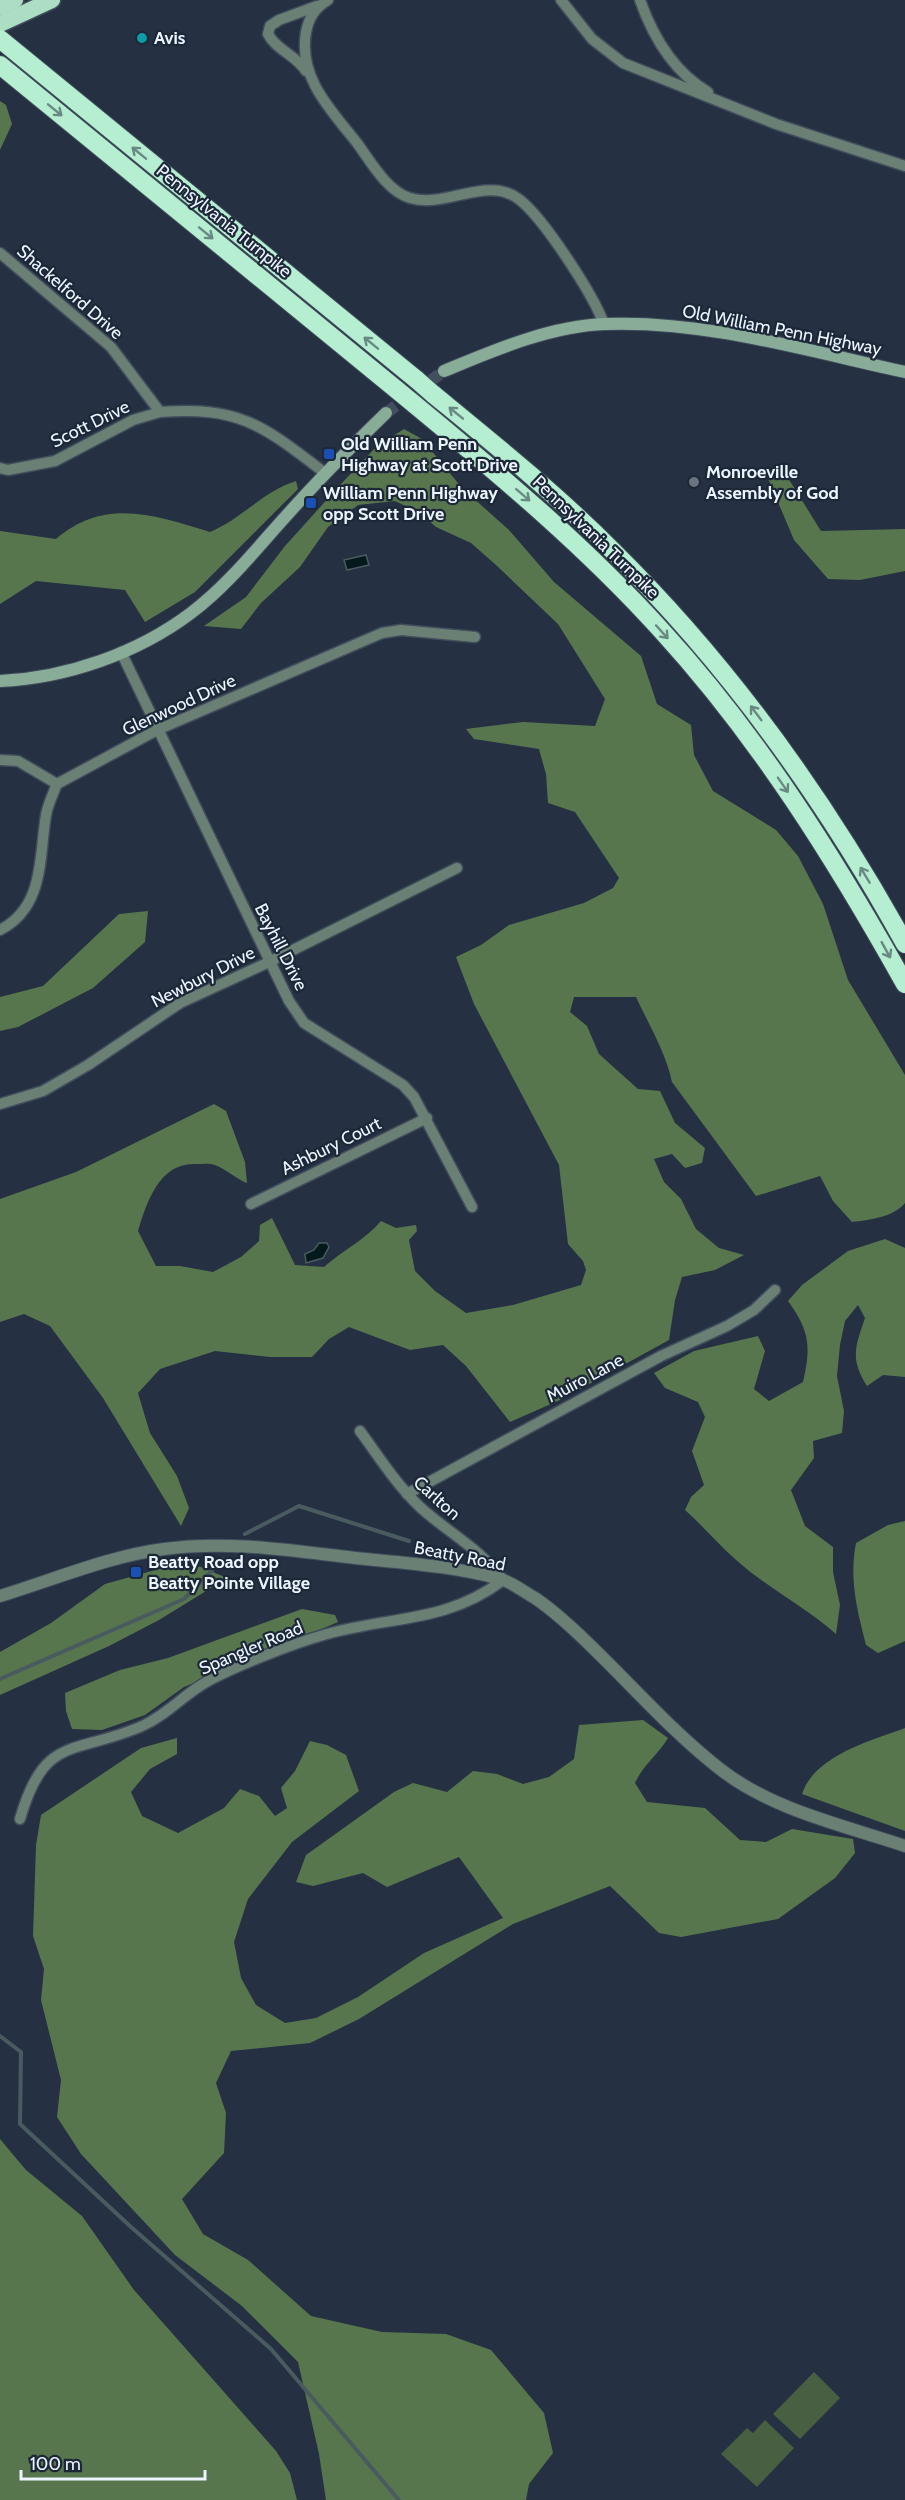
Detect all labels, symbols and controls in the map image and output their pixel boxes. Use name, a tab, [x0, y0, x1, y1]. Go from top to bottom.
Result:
place label: Avis	[154, 27, 186, 49]
marker: Avis	[135, 31, 149, 45]
one-way arrow	[46, 103, 62, 116]
one-way arrow	[132, 146, 147, 160]
street label: Pennsylvania Turnpike	[152, 160, 296, 282]
one-way arrow	[198, 227, 214, 240]
street label: Shackelford Drive	[12, 240, 128, 344]
street label: Old William Penn Highway	[681, 300, 883, 360]
one-way arrow	[364, 336, 380, 349]
street label: Scott Drive	[47, 396, 133, 452]
one-way arrow	[448, 406, 464, 419]
place label: Old William Penn Highway at Scott Drive	[341, 433, 518, 476]
marker: Old William Penn Highway at Scott Drive	[322, 447, 336, 461]
place label: Monroeville Assembly of God	[706, 461, 839, 504]
street label: Pennsylvania Turnpike	[528, 471, 664, 603]
marker: Monroeville Assembly of God	[687, 475, 701, 489]
place label: William Penn Highway opp Scott Drive	[323, 482, 498, 525]
one-way arrow	[515, 488, 530, 502]
marker: William Penn Highway opp Scott Drive	[304, 496, 318, 510]
one-way arrow	[655, 624, 669, 639]
street label: Glenwood Drive	[119, 669, 239, 741]
one-way arrow	[750, 706, 763, 722]
one-way arrow	[777, 776, 789, 792]
one-way arrow	[859, 867, 871, 884]
street label: Bayhill Drive	[250, 900, 312, 994]
street label: Newbury Drive	[148, 941, 258, 1013]
one-way arrow	[880, 941, 892, 958]
street label: Ashbury Court	[277, 1112, 385, 1180]
street label: Muiro Lane	[543, 1349, 627, 1407]
street label: Carlton	[409, 1471, 465, 1525]
street label: Beatty Road	[412, 1536, 508, 1576]
place label: Beatty Road opp Beatty Pointe Village	[148, 1551, 310, 1594]
marker: Beatty Road opp Beatty Pointe Village	[129, 1565, 143, 1579]
street label: Spangler Road	[196, 1616, 306, 1680]
scale bar	[21, 2443, 206, 2481]
text: 100 m	[30, 2453, 81, 2475]

